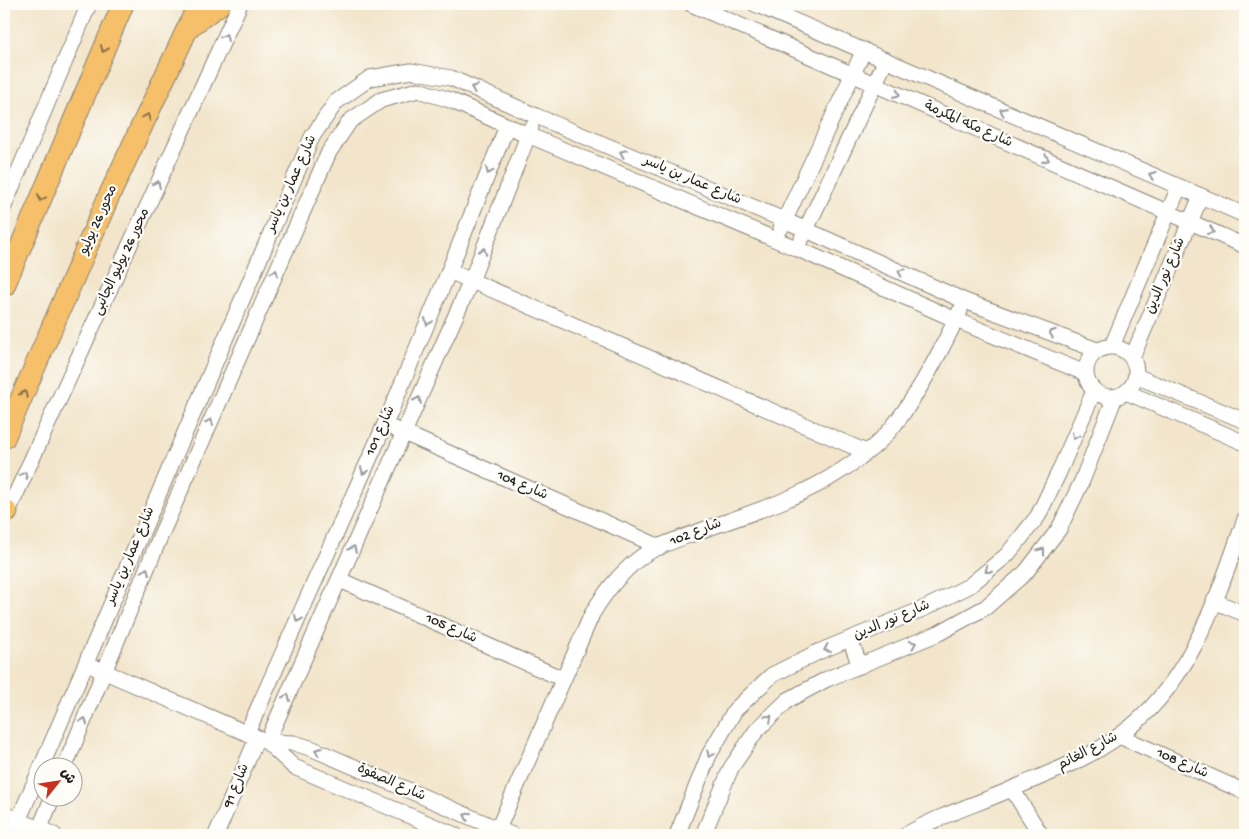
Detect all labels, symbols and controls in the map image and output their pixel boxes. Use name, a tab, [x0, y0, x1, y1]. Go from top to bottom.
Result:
one-way arrow	[219, 33, 230, 42]
one-way arrow	[99, 44, 110, 53]
one-way arrow	[470, 84, 479, 95]
one-way arrow	[892, 87, 901, 98]
street label: شارع مكه المكرمة	[921, 98, 1015, 152]
one-way arrow	[999, 106, 1008, 117]
one-way arrow	[140, 113, 151, 122]
street label: شارع عمار بن ياسر	[262, 133, 321, 236]
one-way arrow	[619, 148, 628, 159]
street label: شارع عمار بن ياسر	[639, 152, 744, 209]
one-way arrow	[1041, 153, 1050, 163]
one-way arrow	[485, 166, 496, 175]
one-way arrow	[1148, 171, 1157, 182]
one-way arrow	[151, 181, 161, 190]
street label: محور 26 يوليو	[76, 182, 122, 258]
one-way arrow	[36, 194, 46, 202]
street label: محور 26 يوليو الجانبى	[90, 206, 154, 318]
one-way arrow	[1206, 225, 1215, 236]
street label: شارع نور الدين	[1142, 235, 1190, 317]
one-way arrow	[477, 247, 487, 256]
one-way arrow	[897, 268, 906, 279]
one-way arrow	[269, 269, 280, 278]
one-way arrow	[424, 317, 435, 326]
one-way arrow	[1048, 329, 1057, 339]
one-way arrow	[17, 390, 28, 399]
one-way arrow	[412, 396, 423, 405]
street label: شارع 101	[362, 403, 400, 460]
one-way arrow	[203, 418, 214, 427]
one-way arrow	[1070, 431, 1080, 439]
one-way arrow	[359, 466, 370, 475]
street label: شارع 104	[493, 467, 550, 505]
one-way arrow	[18, 471, 28, 480]
street label: شارع عمار بن ياسر	[102, 504, 159, 609]
street label: شارع 102	[667, 515, 724, 551]
one-way arrow	[347, 545, 358, 554]
one-way arrow	[1037, 548, 1045, 557]
one-way arrow	[985, 565, 994, 573]
one-way arrow	[139, 567, 150, 576]
street label: شارع نور الدين	[851, 597, 933, 645]
street label: شارع 105	[422, 610, 479, 648]
one-way arrow	[293, 614, 304, 623]
one-way arrow	[908, 640, 916, 650]
one-way arrow	[823, 642, 832, 653]
one-way arrow	[280, 693, 291, 702]
one-way arrow	[764, 715, 773, 724]
one-way arrow	[78, 717, 88, 726]
street label: شارع الغانم	[1055, 729, 1121, 775]
street label: شارع 108	[1153, 745, 1211, 783]
one-way arrow	[314, 747, 323, 758]
one-way arrow	[706, 749, 716, 758]
north arrow	[32, 756, 82, 806]
street label: شارع الصفوة	[354, 760, 428, 806]
street label: شارع 91	[220, 761, 254, 812]
text: ش	[56, 766, 78, 788]
one-way arrow	[463, 811, 472, 822]

